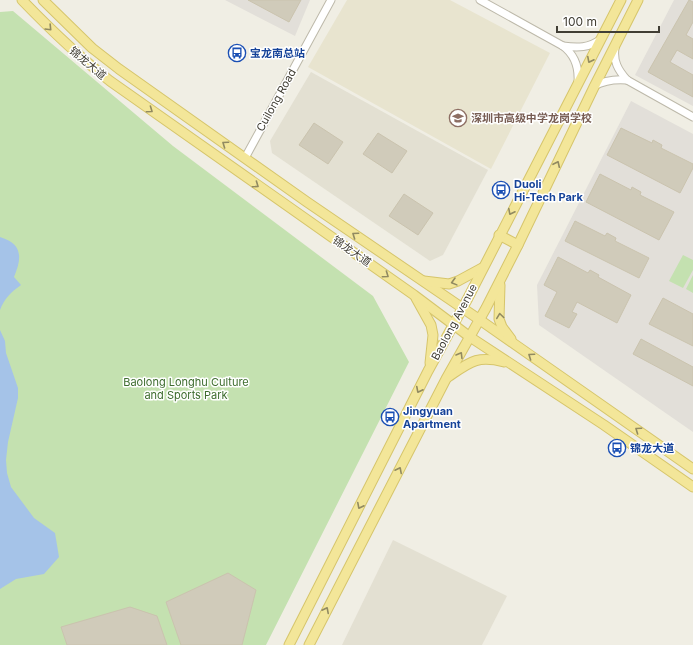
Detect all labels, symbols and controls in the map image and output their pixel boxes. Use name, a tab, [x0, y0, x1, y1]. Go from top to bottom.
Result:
scale bar	[557, 8, 659, 34]
text: 100 m	[563, 14, 597, 29]
one-way arrow	[45, 23, 52, 31]
street label: 锦龙大道	[67, 43, 109, 83]
bus stop icon: 宝龙南总站	[227, 43, 247, 63]
place label: 宝龙南总站	[250, 46, 305, 60]
one-way arrow	[587, 55, 595, 63]
street label: Cuilong Road	[253, 66, 299, 134]
one-way arrow	[146, 105, 153, 113]
school or university icon: 深圳市高级中学龙岗学校	[448, 108, 468, 128]
place label: 深圳市高级中学龙岗学校	[471, 111, 592, 125]
one-way arrow	[223, 142, 230, 149]
one-way arrow	[552, 161, 560, 169]
place label: Duoli Hi-Tech Park	[514, 177, 583, 204]
one-way arrow	[252, 180, 259, 187]
bus stop icon: Duoli Hi-Tech Park	[491, 180, 511, 200]
one-way arrow	[508, 208, 516, 216]
one-way arrow	[352, 232, 359, 240]
street label: 锦龙大道	[330, 233, 374, 269]
one-way arrow	[382, 270, 389, 278]
one-way arrow	[450, 277, 457, 286]
street label: Baolong Avenue	[428, 282, 480, 362]
one-way arrow	[496, 313, 505, 319]
one-way arrow	[455, 352, 462, 359]
one-way arrow	[529, 354, 536, 361]
park label: Baolong Longhu Culture and Sports Park	[123, 375, 249, 402]
one-way arrow	[416, 385, 423, 393]
place label: Jingyuan Apartment	[403, 404, 461, 431]
bus stop icon: Jingyuan Apartment	[380, 407, 400, 427]
one-way arrow	[635, 427, 642, 435]
bus stop icon: 锦龙大道	[607, 438, 627, 458]
place label: 锦龙大道	[630, 441, 674, 455]
one-way arrow	[394, 467, 401, 474]
one-way arrow	[357, 501, 365, 509]
one-way arrow	[321, 607, 329, 614]

